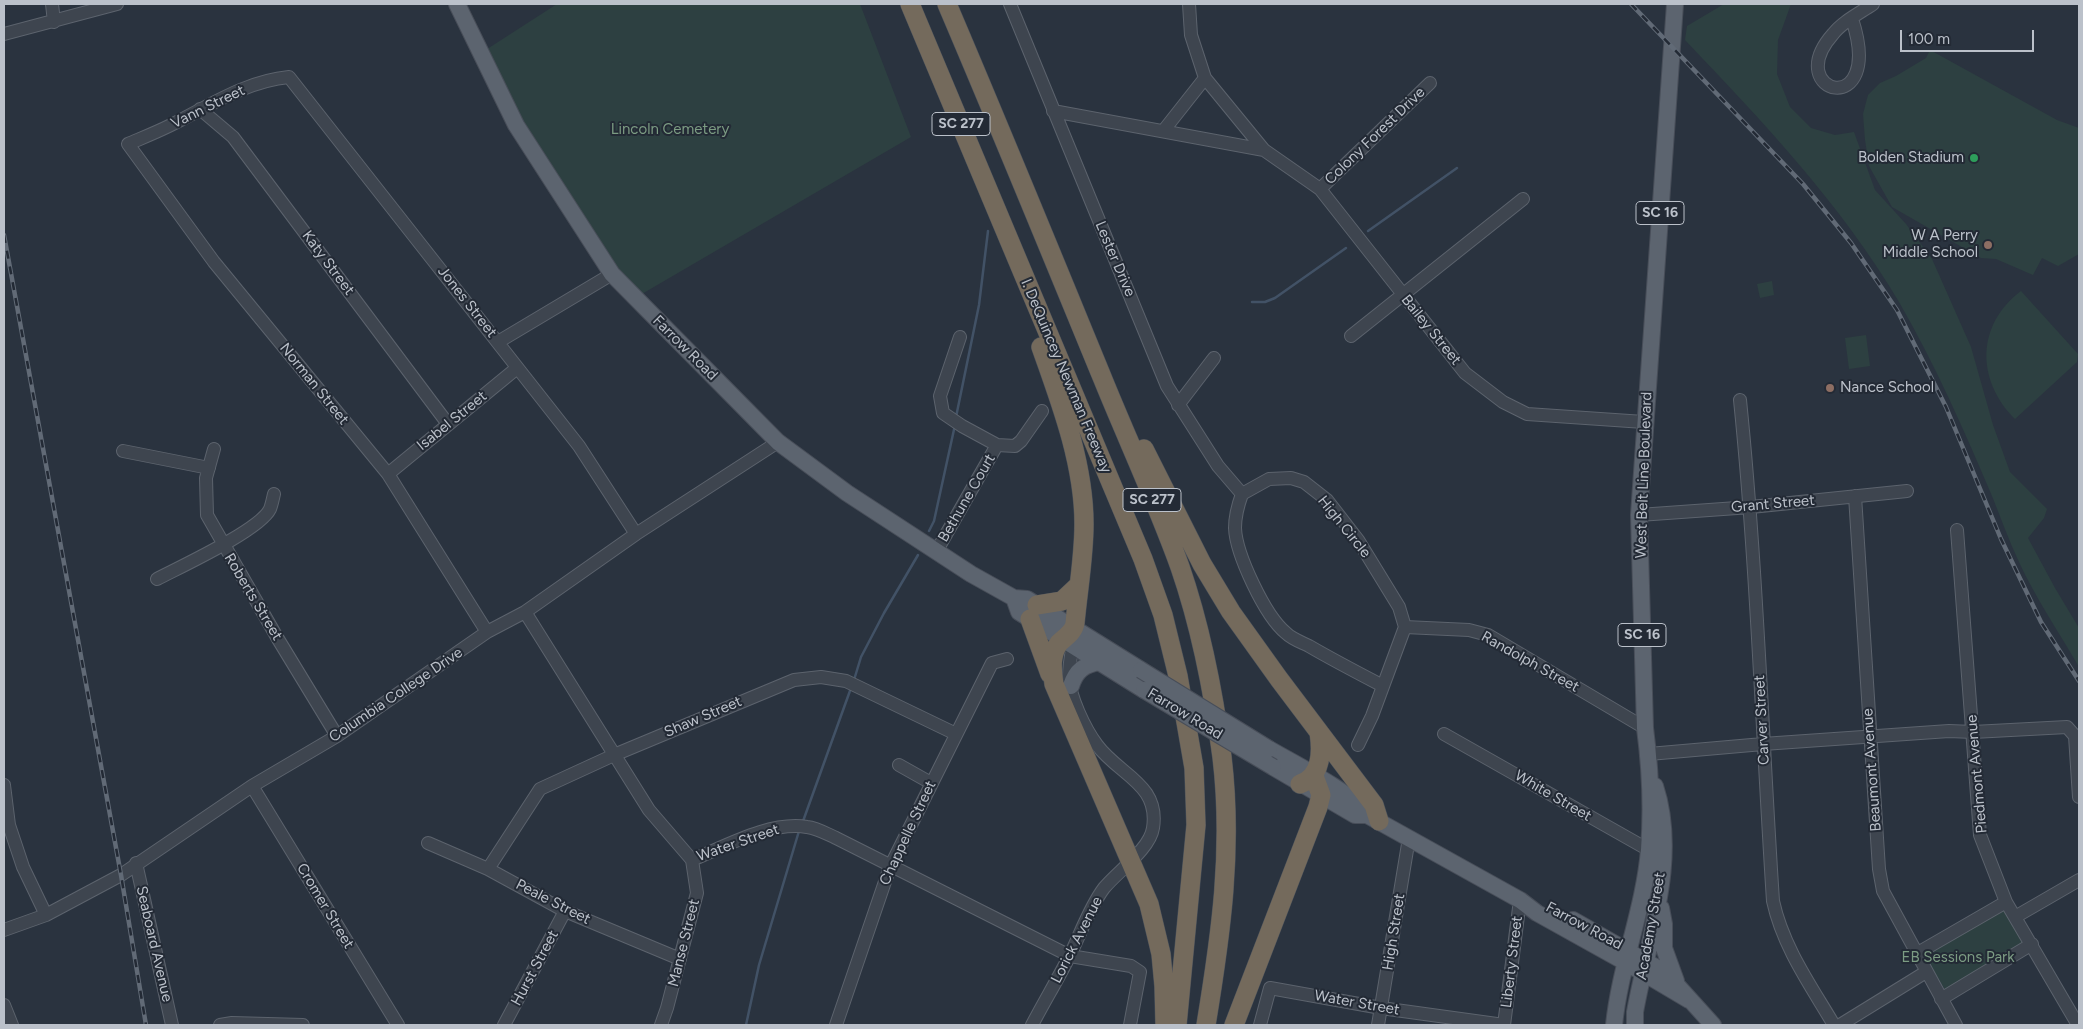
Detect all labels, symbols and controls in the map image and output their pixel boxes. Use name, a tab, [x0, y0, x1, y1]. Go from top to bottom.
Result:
scale bar	[1903, 20, 2037, 52]
text: 100 m	[1908, 30, 1950, 48]
street label: Vann Street	[168, 81, 248, 133]
street label: Colony Forest Drive	[1321, 84, 1429, 188]
road number: SC 277	[932, 112, 990, 136]
park label: Lincoln Cemetery	[611, 121, 729, 139]
place label: Bolden Stadium	[1858, 149, 1964, 167]
marker: Bolden Stadium	[1968, 152, 1980, 164]
road number: SC 16	[1636, 202, 1684, 224]
street label: Lester Drive	[1091, 219, 1139, 299]
street label: Katy Street	[298, 227, 358, 299]
place label: W A Perry Middle School	[1883, 227, 1978, 262]
marker: W A Perry Middle School	[1982, 239, 1994, 251]
street label: Jones Street	[434, 263, 500, 341]
street label: I. DeQuincey Newman Freeway	[1017, 276, 1115, 476]
street label: Bailey Street	[1397, 291, 1465, 369]
street label: Farrow Road	[649, 312, 721, 384]
street label: Norman Street	[276, 340, 352, 428]
place label: Nance School	[1840, 379, 1934, 397]
marker: Nance School	[1824, 382, 1836, 394]
street label: Isabel Street	[413, 387, 491, 455]
street label: West Belt Line Boulevard	[1632, 391, 1656, 559]
street label: Bethune Court	[935, 451, 999, 545]
road number: SC 277	[1123, 488, 1181, 512]
street label: Grant Street	[1730, 491, 1816, 517]
street label: High Circle	[1314, 492, 1374, 562]
street label: Roberts Street	[220, 550, 286, 644]
road number: SC 16	[1618, 624, 1666, 646]
street label: Randolph Street	[1478, 628, 1582, 696]
street label: Columbia College Drive	[326, 644, 466, 746]
street label: Carver Street	[1751, 675, 1773, 765]
street label: Farrow Road	[1144, 685, 1226, 743]
street label: Shaw Street	[661, 693, 745, 741]
street label: Beaumont Avenue	[1859, 708, 1885, 832]
street label: Piedmont Avenue	[1963, 714, 1991, 834]
street label: White Street	[1511, 767, 1595, 825]
street label: Chappelle Street	[876, 778, 940, 888]
street label: Water Street	[694, 820, 782, 866]
street label: Cromer Street	[292, 860, 358, 952]
street label: Academy Street	[1633, 871, 1669, 981]
street label: Peale Street	[513, 875, 593, 929]
street label: Seaboard Avenue	[132, 884, 176, 1004]
street label: High Street	[1379, 892, 1409, 972]
street label: Lorick Avenue	[1047, 894, 1107, 986]
street label: Manse Street	[664, 897, 704, 989]
street label: Farrow Road	[1543, 898, 1625, 954]
street label: Liberty Street	[1497, 915, 1527, 1009]
street label: Hurst Street	[508, 927, 562, 1009]
park label: EB Sessions Park	[1902, 949, 2014, 967]
street label: Water Street	[1313, 987, 1401, 1019]

